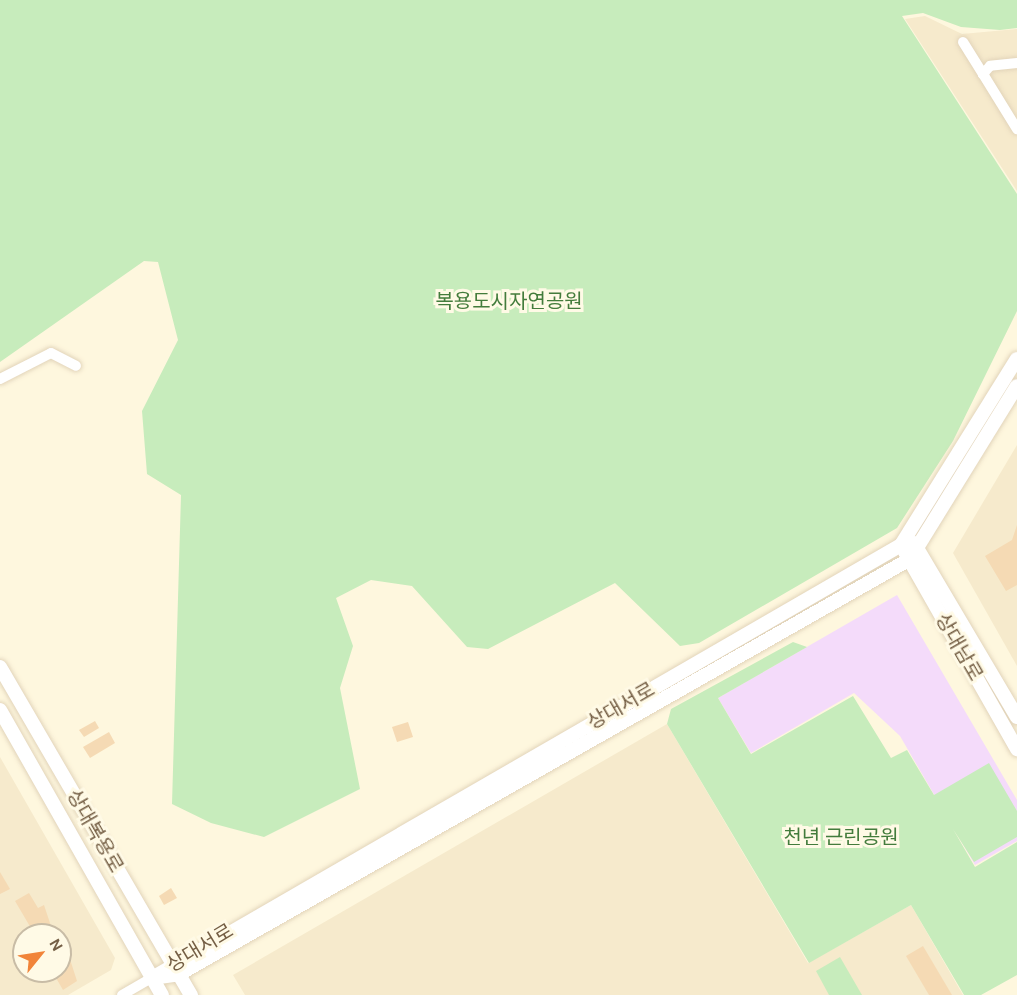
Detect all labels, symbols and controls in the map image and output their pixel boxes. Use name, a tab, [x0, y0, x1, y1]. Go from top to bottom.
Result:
park label: 복용도시자연공원	[435, 289, 583, 313]
street label: 상대남로	[930, 609, 988, 685]
street label: 상대서로	[583, 677, 659, 735]
street label: 상대복용로	[62, 785, 128, 877]
park label: 천년 근린공원	[783, 825, 899, 849]
street label: 상대서로	[162, 919, 238, 977]
north arrow	[12, 923, 72, 983]
text: N	[45, 935, 67, 954]

